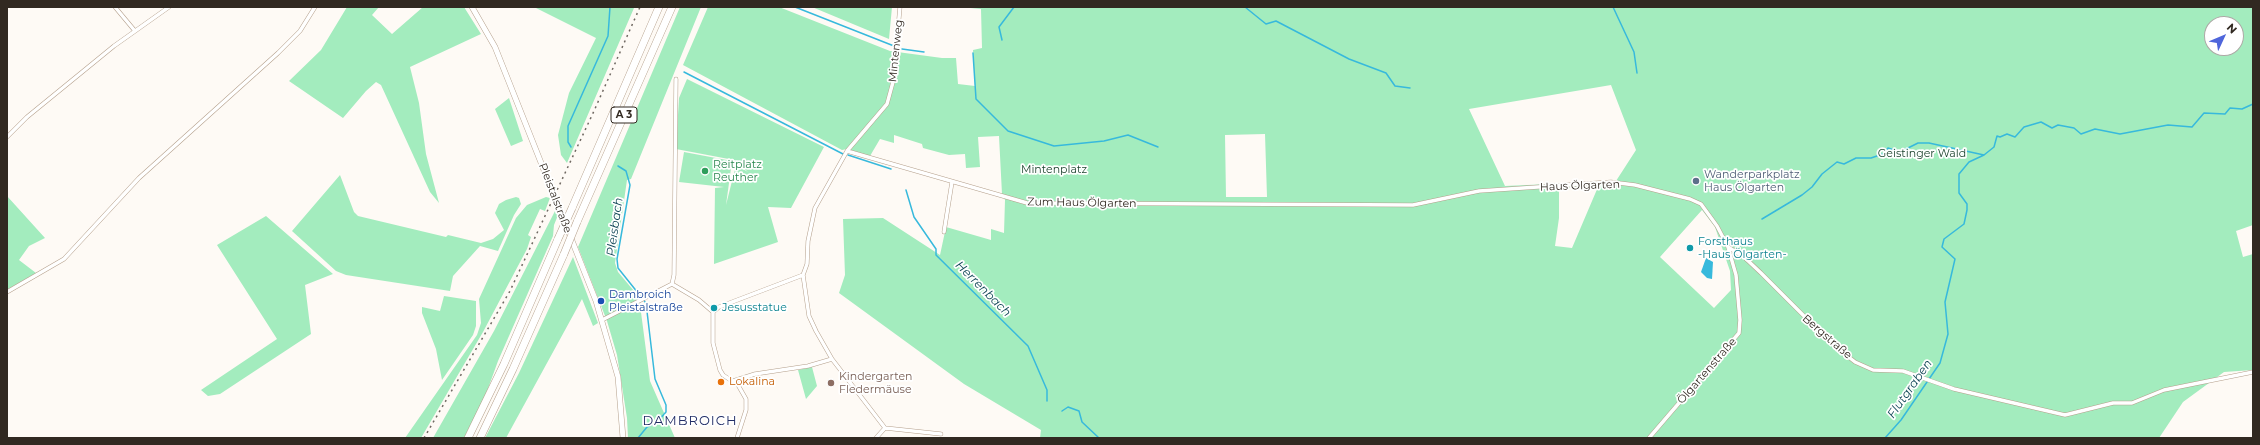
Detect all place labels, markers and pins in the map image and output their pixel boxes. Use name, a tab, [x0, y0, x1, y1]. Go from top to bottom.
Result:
place label: Reitplatz Reuther	[713, 158, 762, 184]
marker: Reitplatz Reuther	[700, 166, 710, 176]
place label: Wanderparkplatz Haus Ölgarten	[1704, 168, 1800, 194]
marker: Wanderparkplatz Haus Ölgarten	[1691, 176, 1701, 186]
place label: Forsthaus -Haus Ölgarten-	[1698, 235, 1787, 261]
marker: Forsthaus -Haus Ölgarten-	[1685, 243, 1695, 253]
place label: Dambroich Pleistalstraße	[609, 288, 683, 314]
marker: Dambroich Pleistalstraße	[596, 296, 606, 306]
place label: Jesusstatue	[722, 301, 787, 315]
marker: Jesusstatue	[709, 303, 719, 313]
place label: Kindergarten Fledermäuse	[839, 370, 913, 396]
place label: Lokalina	[729, 375, 775, 389]
marker: Lokalina	[716, 377, 726, 387]
marker: Kindergarten Fledermäuse	[826, 378, 836, 388]

